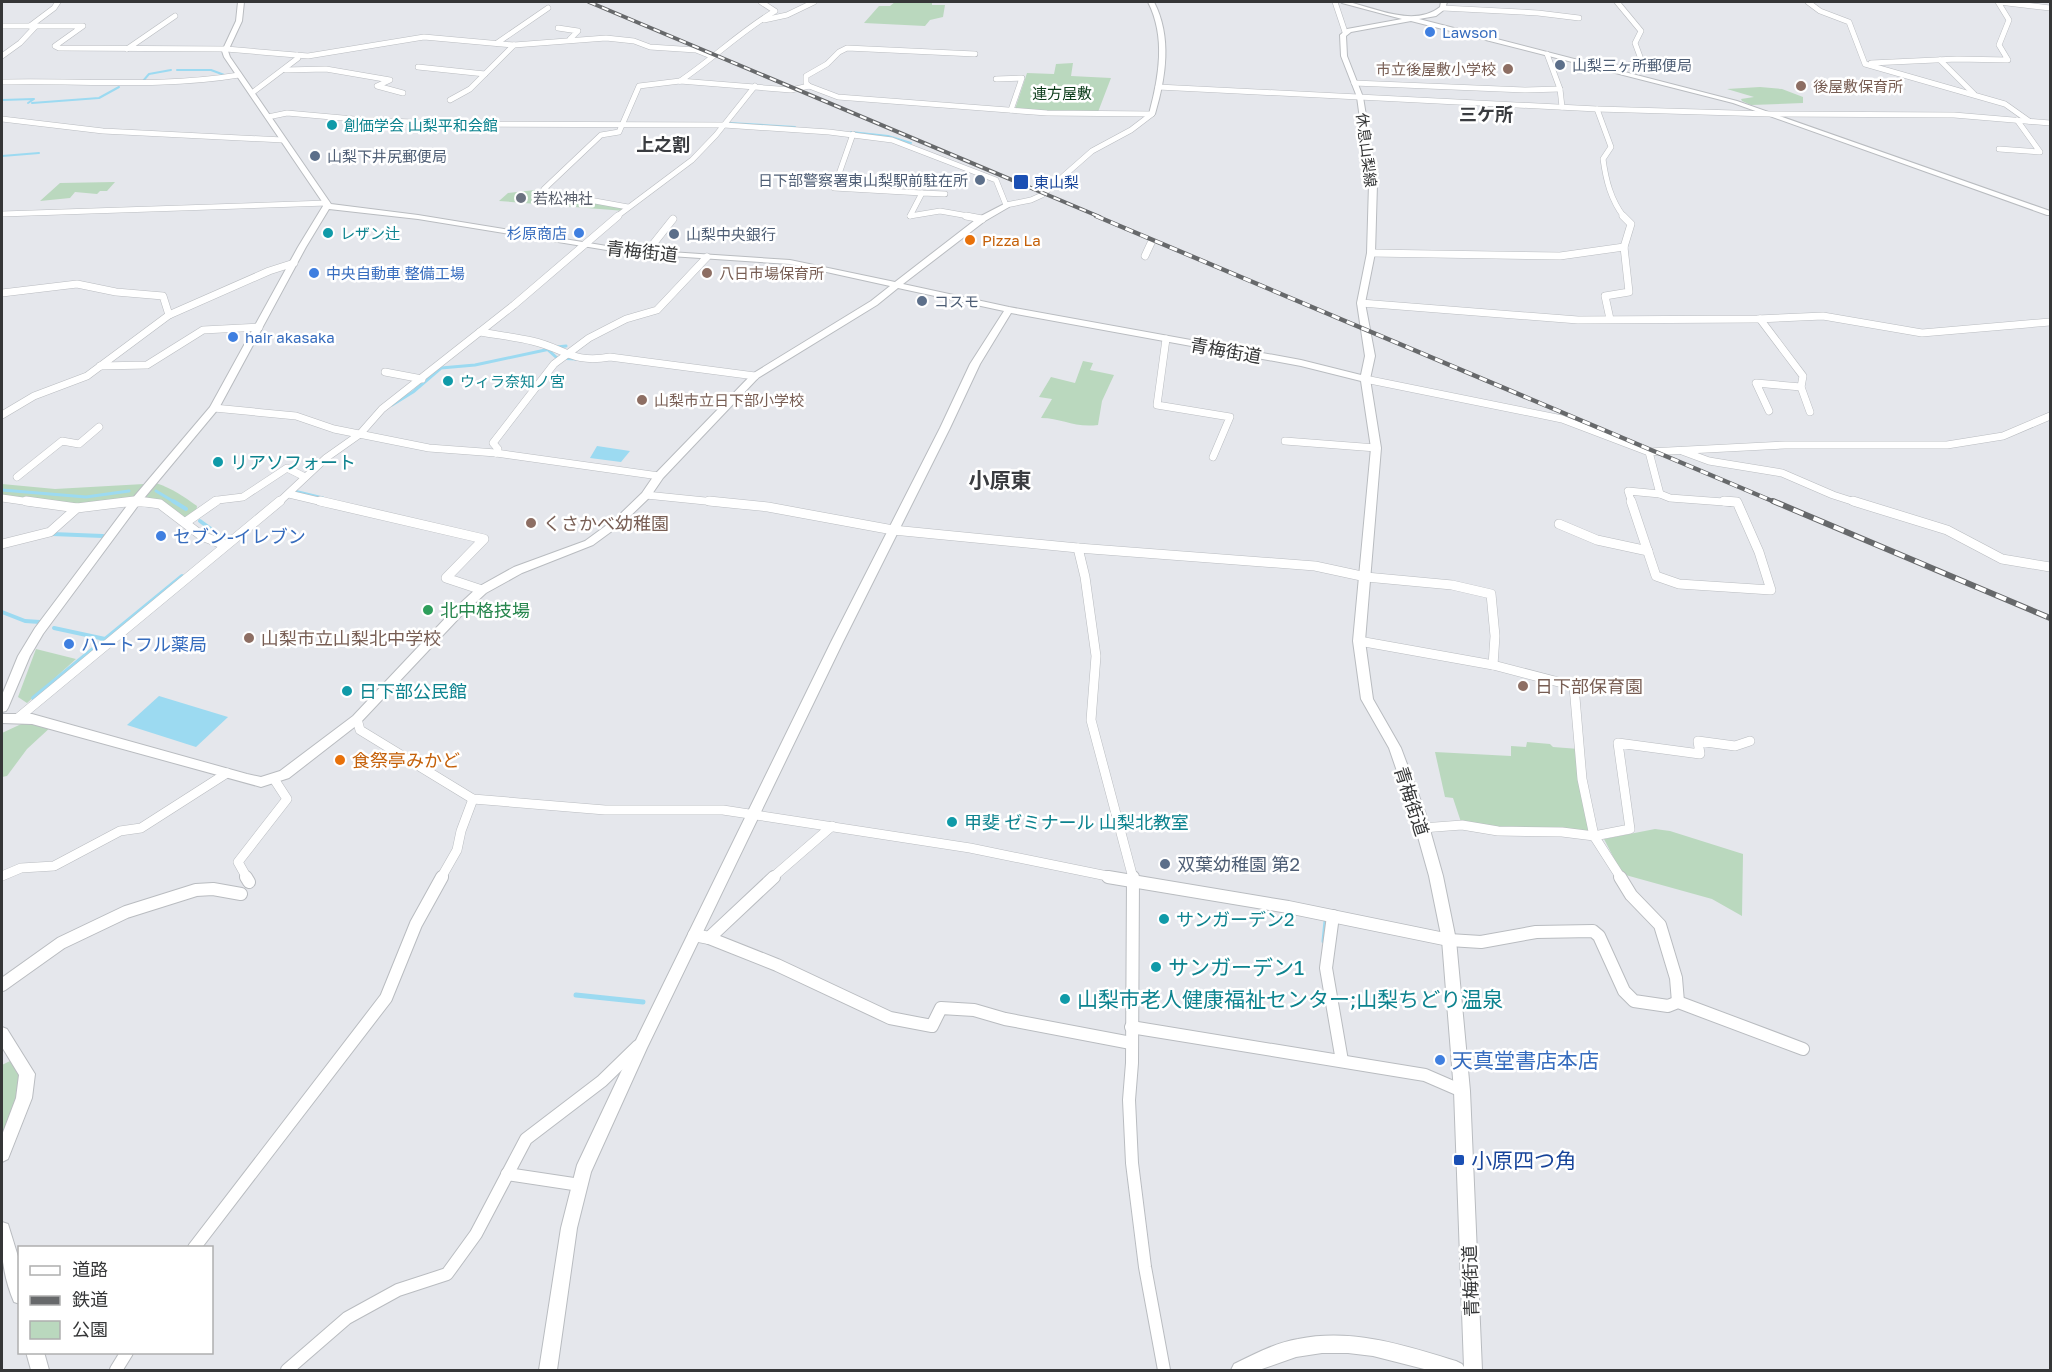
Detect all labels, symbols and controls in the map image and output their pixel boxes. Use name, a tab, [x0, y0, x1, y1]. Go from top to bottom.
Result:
place label: Lawson	[1442, 23, 1497, 41]
marker: Lawson	[1423, 25, 1437, 39]
place label: 山梨三ヶ所郵便局	[1572, 56, 1692, 74]
marker: 山梨三ヶ所郵便局	[1553, 58, 1567, 72]
place label: 市立後屋敷小学校	[1376, 60, 1496, 78]
marker: 市立後屋敷小学校	[1501, 62, 1515, 76]
place label: 後屋敷保育所	[1813, 77, 1903, 95]
marker: 後屋敷保育所	[1794, 79, 1808, 93]
park label: 連方屋敷	[1032, 84, 1092, 102]
district label: 三ケ所	[1459, 103, 1513, 125]
street label: 休息山梨線	[1353, 112, 1381, 188]
place label: 創価学会 山梨平和会館	[344, 116, 498, 134]
marker: 創価学会 山梨平和会館	[325, 118, 339, 132]
district label: 上之割	[636, 133, 690, 155]
place label: 山梨下井尻郵便局	[327, 147, 447, 165]
marker: 山梨下井尻郵便局	[308, 149, 322, 163]
place label: 日下部警察署東山梨駅前駐在所	[758, 171, 968, 189]
marker: 日下部警察署東山梨駅前駐在所	[973, 173, 987, 187]
marker: 東山梨	[1012, 173, 1030, 191]
place label: 東山梨	[1034, 173, 1079, 191]
place label: 若松神社	[533, 189, 593, 207]
marker: 若松神社	[514, 191, 528, 205]
place label: レザン辻	[340, 224, 400, 242]
place label: 杉原商店	[507, 224, 567, 242]
place label: 山梨中央銀行	[686, 225, 776, 243]
marker: レザン辻	[321, 226, 335, 240]
marker: 杉原商店	[572, 226, 586, 240]
marker: 山梨中央銀行	[667, 227, 681, 241]
place label: Pizza La	[982, 231, 1041, 249]
marker: Pizza La	[963, 233, 977, 247]
street label: 青梅街道	[605, 236, 679, 266]
place label: 中央自動車 整備工場	[326, 264, 465, 282]
place label: 八日市場保育所	[719, 264, 824, 282]
marker: 中央自動車 整備工場	[307, 266, 321, 280]
marker: 八日市場保育所	[700, 266, 714, 280]
place label: コスモ	[934, 292, 979, 310]
marker: コスモ	[915, 294, 929, 308]
place label: hair akasaka	[245, 328, 335, 346]
marker: hair akasaka	[226, 330, 240, 344]
street label: 青梅街道	[1189, 333, 1263, 367]
place label: ウィラ奈知ノ宮	[460, 372, 565, 390]
marker: ウィラ奈知ノ宮	[441, 374, 455, 388]
place label: 山梨市立日下部小学校	[654, 391, 804, 409]
marker: 山梨市立日下部小学校	[635, 393, 649, 407]
place label: リアソフォート	[230, 451, 356, 473]
marker: リアソフォート	[211, 455, 225, 469]
district label: 小原東	[969, 467, 1032, 493]
place label: くさかべ幼稚園	[543, 512, 669, 534]
marker: くさかべ幼稚園	[524, 516, 538, 530]
place label: セブン-イレブン	[173, 525, 306, 547]
marker: セブン-イレブン	[154, 529, 168, 543]
place label: 北中格技場	[440, 599, 530, 621]
marker: 北中格技場	[421, 603, 435, 617]
place label: 山梨市立山梨北中学校	[261, 627, 441, 649]
marker: 山梨市立山梨北中学校	[242, 631, 256, 645]
place label: ハートフル薬局	[81, 633, 207, 655]
marker: ハートフル薬局	[62, 637, 76, 651]
place label: 日下部保育園	[1535, 675, 1643, 697]
marker: 日下部保育園	[1516, 679, 1530, 693]
place label: 日下部公民館	[359, 680, 467, 702]
marker: 日下部公民館	[340, 684, 354, 698]
place label: 食祭亭みかど	[352, 749, 460, 771]
marker: 食祭亭みかど	[333, 753, 347, 767]
street label: 青梅街道	[1390, 763, 1434, 839]
place label: 甲斐 ゼミナール 山梨北教室	[964, 811, 1189, 833]
marker: 甲斐 ゼミナール 山梨北教室	[945, 815, 959, 829]
place label: 双葉幼稚園 第2	[1177, 853, 1300, 875]
marker: 双葉幼稚園 第2	[1158, 857, 1172, 871]
place label: サンガーデン2	[1176, 908, 1294, 930]
marker: サンガーデン2	[1157, 912, 1171, 926]
place label: サンガーデン1	[1168, 954, 1304, 980]
marker: サンガーデン1	[1149, 960, 1163, 974]
place label: 山梨市老人健康福祉センター;山梨ちどり温泉	[1077, 986, 1503, 1012]
marker: 山梨市老人健康福祉センター;山梨ちどり温泉	[1058, 992, 1072, 1006]
place label: 天真堂書店本店	[1452, 1047, 1599, 1073]
marker: 天真堂書店本店	[1433, 1053, 1447, 1067]
place label: 小原四つ角	[1471, 1147, 1576, 1173]
marker: 小原四つ角	[1452, 1153, 1466, 1167]
street label: 青梅街道	[1458, 1245, 1482, 1317]
legend	[18, 1246, 213, 1354]
text: 道路	[72, 1258, 108, 1280]
text: 鉄道	[72, 1288, 108, 1310]
text: 公園	[72, 1318, 108, 1340]

